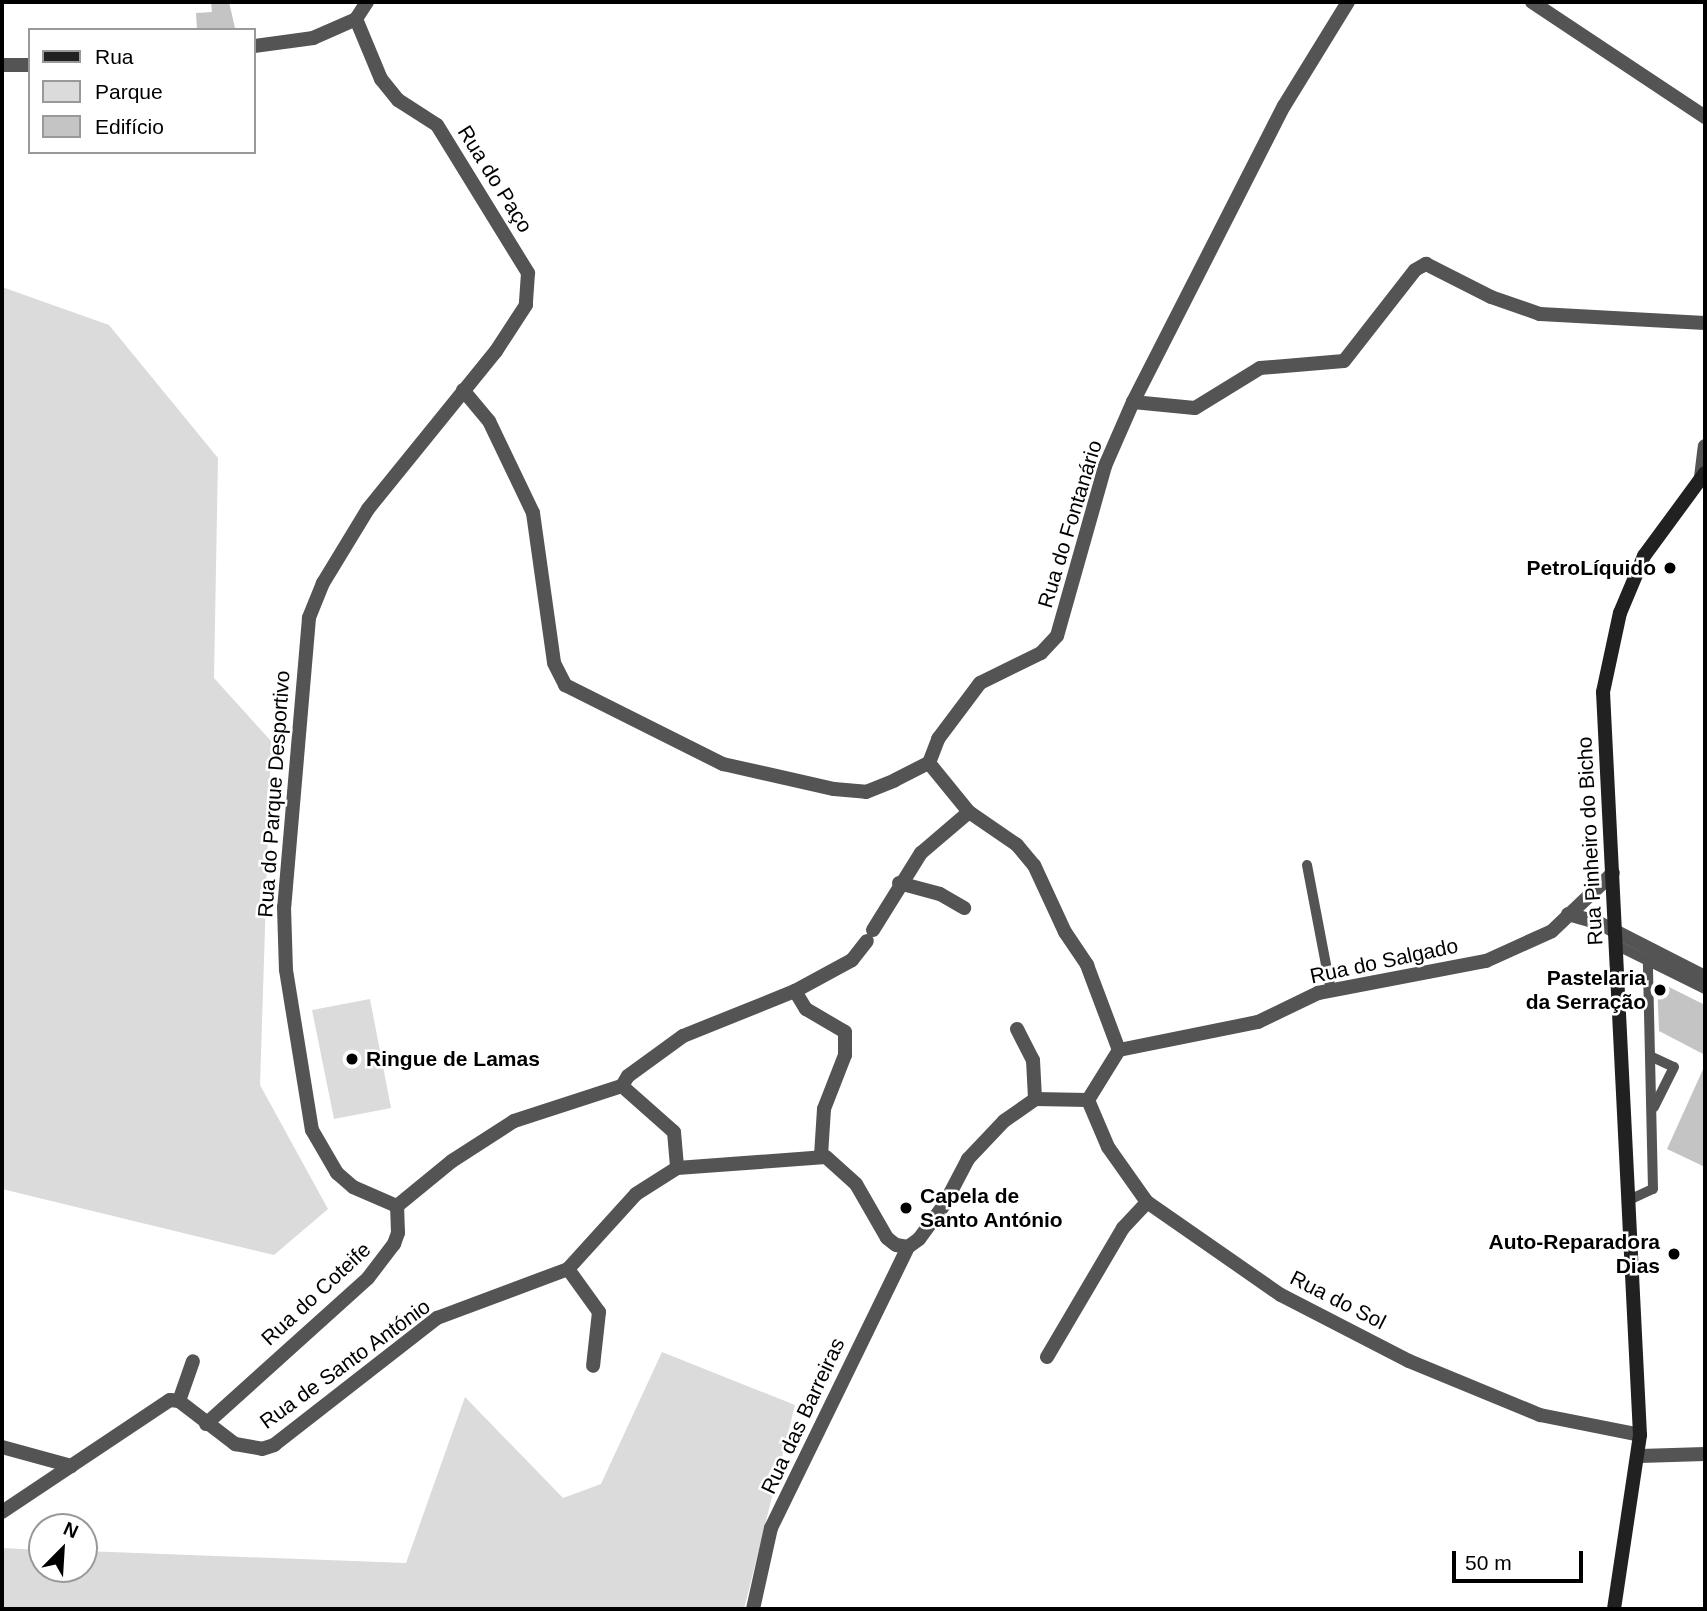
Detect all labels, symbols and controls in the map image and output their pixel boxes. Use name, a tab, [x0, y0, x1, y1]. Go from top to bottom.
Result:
legend	[28, 28, 256, 154]
text: Rua	[95, 45, 134, 68]
text: Parque	[95, 80, 163, 103]
text: Edifício	[95, 115, 164, 138]
street label: Rua do Paço	[452, 121, 538, 237]
street label: Rua do Fontanário	[1033, 437, 1107, 611]
place label: PetroLíquido	[1527, 555, 1656, 581]
marker: PetroLíquido	[1662, 560, 1678, 576]
street label: Rua do Parque Desportivo	[253, 670, 295, 918]
street label: Rua Pinheiro do Bicho	[1572, 736, 1608, 946]
street label: Rua do Salgado	[1308, 933, 1460, 989]
place label: Pastelaria da Serração	[1526, 965, 1646, 1015]
marker: Pastelaria da Serração	[1652, 982, 1668, 998]
place label: Ringue de Lamas	[366, 1046, 540, 1072]
marker: Ringue de Lamas	[344, 1051, 360, 1067]
place label: Capela de Santo António	[920, 1183, 1063, 1233]
marker: Capela de Santo António	[898, 1200, 914, 1216]
place label: Auto-Reparadora Dias	[1488, 1229, 1660, 1279]
street label: Rua do Coteife	[256, 1237, 376, 1351]
marker: Auto-Reparadora Dias	[1666, 1246, 1682, 1262]
street label: Rua do Sol	[1286, 1265, 1390, 1335]
street label: Rua de Santo António	[254, 1293, 436, 1435]
street label: Rua das Barreiras	[756, 1334, 850, 1498]
north arrow	[28, 1513, 98, 1583]
text: N	[60, 1518, 81, 1543]
scale bar	[1455, 1538, 1586, 1582]
text: 50 m	[1465, 1551, 1512, 1574]

